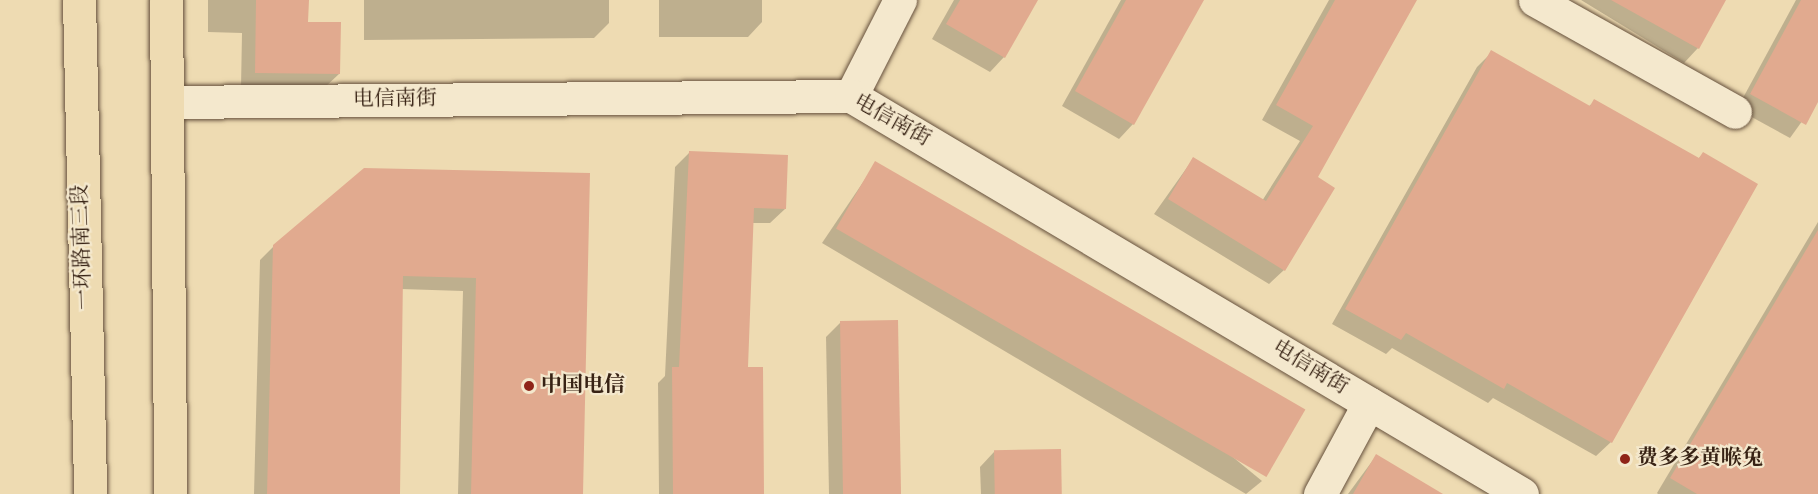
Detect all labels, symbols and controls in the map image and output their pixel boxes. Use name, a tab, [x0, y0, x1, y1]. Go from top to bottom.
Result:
street label: 电信南街	[353, 87, 437, 113]
street label: 电信南街	[849, 90, 935, 152]
street label: 一环路南三段	[68, 184, 98, 310]
street label: 电信南街	[1268, 336, 1352, 400]
place label: 中国电信	[541, 373, 625, 399]
marker: 中国电信	[522, 379, 536, 393]
place label: 费多多黄喉兔	[1637, 446, 1763, 472]
marker: 费多多黄喉兔	[1618, 452, 1632, 466]

